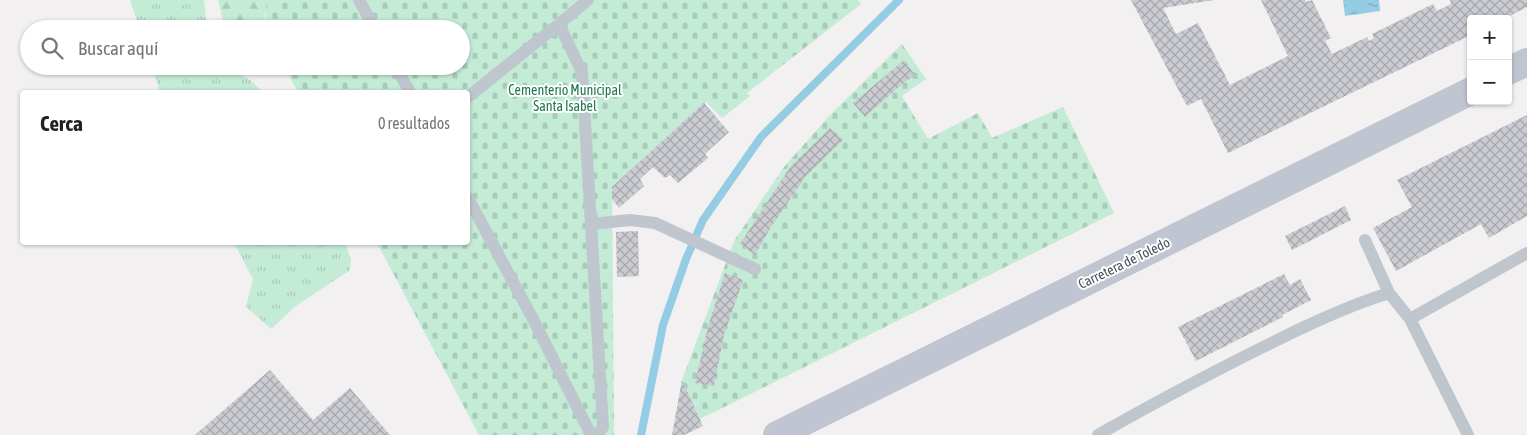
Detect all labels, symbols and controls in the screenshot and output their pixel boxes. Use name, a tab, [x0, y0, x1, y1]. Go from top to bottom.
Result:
map controls	[1467, 15, 1512, 105]
button: +	[1467, 15, 1512, 60]
search box	[20, 20, 470, 75]
icon: search	[38, 34, 66, 62]
text: Buscar aquí	[78, 37, 158, 59]
button: −	[1467, 60, 1512, 105]
park label: Cementerio Municipal Santa Isabel	[508, 82, 622, 114]
text: Cerca	[40, 111, 83, 135]
text: 0 resultados	[378, 114, 450, 132]
street label: Carretera de Toledo	[1076, 234, 1172, 292]

